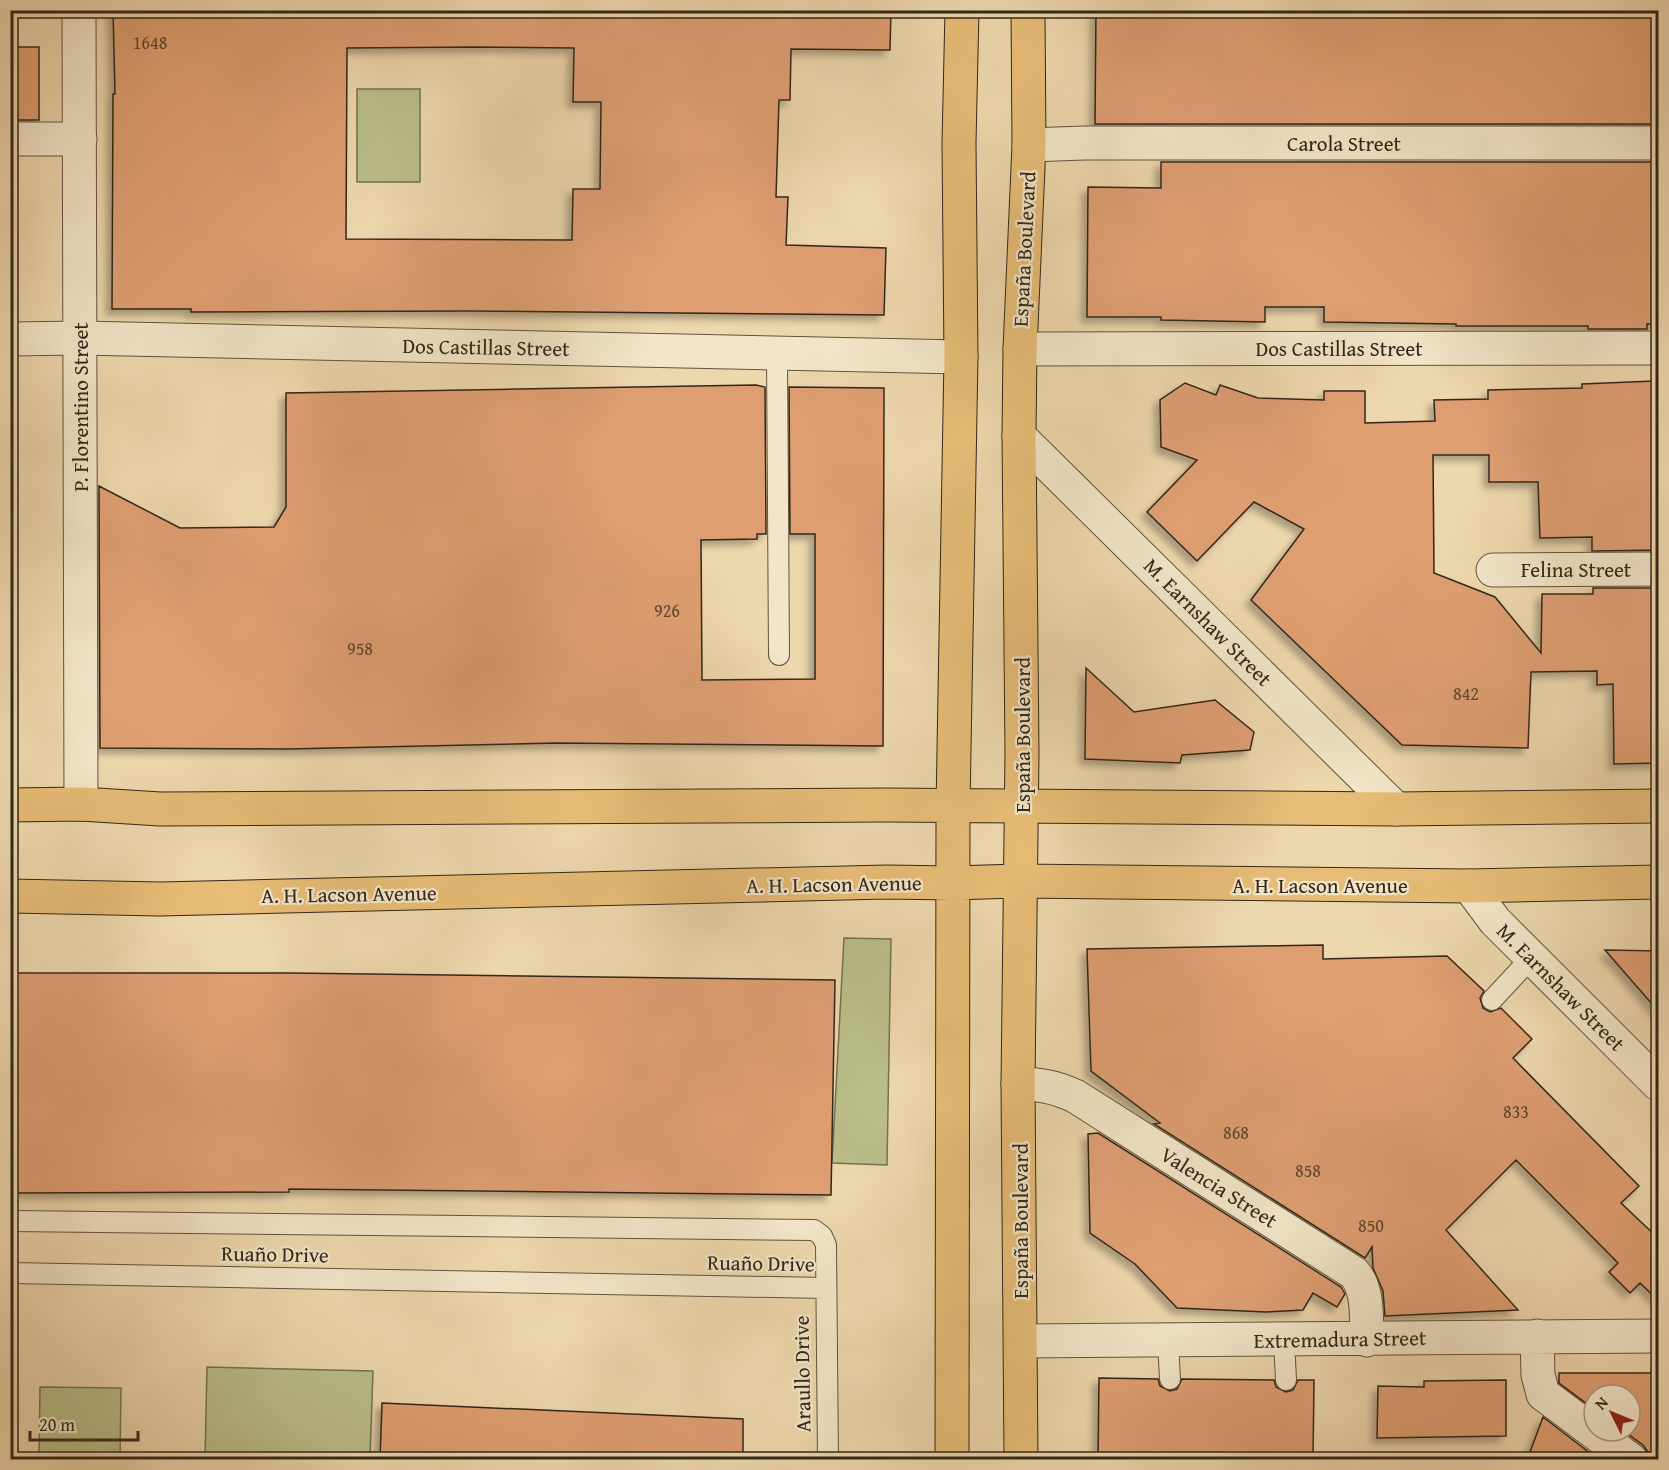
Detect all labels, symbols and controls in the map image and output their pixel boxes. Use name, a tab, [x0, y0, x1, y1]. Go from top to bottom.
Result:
house number: 1648	[133, 29, 167, 56]
street label: Carola Street	[1287, 128, 1402, 159]
street label: España Boulevard	[1004, 170, 1044, 328]
street label: P. Florentino Street	[65, 322, 96, 492]
street label: Dos Castillas Street	[402, 330, 570, 364]
street label: Dos Castillas Street	[1255, 333, 1423, 364]
street label: M. Earnshaw Street	[1137, 551, 1280, 694]
street label: Felina Street	[1521, 554, 1632, 585]
house number: 926	[654, 597, 680, 624]
house number: 958	[347, 635, 373, 662]
street label: España Boulevard	[1007, 656, 1038, 813]
house number: 842	[1453, 680, 1479, 707]
street label: A. H. Lacson Avenue	[746, 867, 922, 901]
street label: A. H. Lacson Avenue	[1232, 870, 1408, 901]
street label: A. H. Lacson Avenue	[261, 877, 437, 911]
street label: M. Earnshaw Street	[1490, 916, 1633, 1059]
house number: 833	[1503, 1098, 1529, 1125]
house number: 868	[1223, 1119, 1249, 1146]
street label: Valencia Street	[1154, 1139, 1284, 1236]
street label: España Boulevard	[1005, 1142, 1036, 1299]
house number: 858	[1295, 1157, 1321, 1184]
house number: 850	[1358, 1212, 1384, 1239]
street label: Ruaño Drive	[221, 1238, 329, 1270]
street label: Ruaño Drive	[707, 1247, 815, 1279]
street label: Araullo Drive	[785, 1315, 819, 1433]
street label: Extremadura Street	[1253, 1322, 1427, 1356]
north arrow	[1582, 1383, 1642, 1443]
text: N	[1589, 1390, 1614, 1415]
scale bar	[30, 1404, 138, 1442]
text: 20 m	[39, 1411, 75, 1438]

